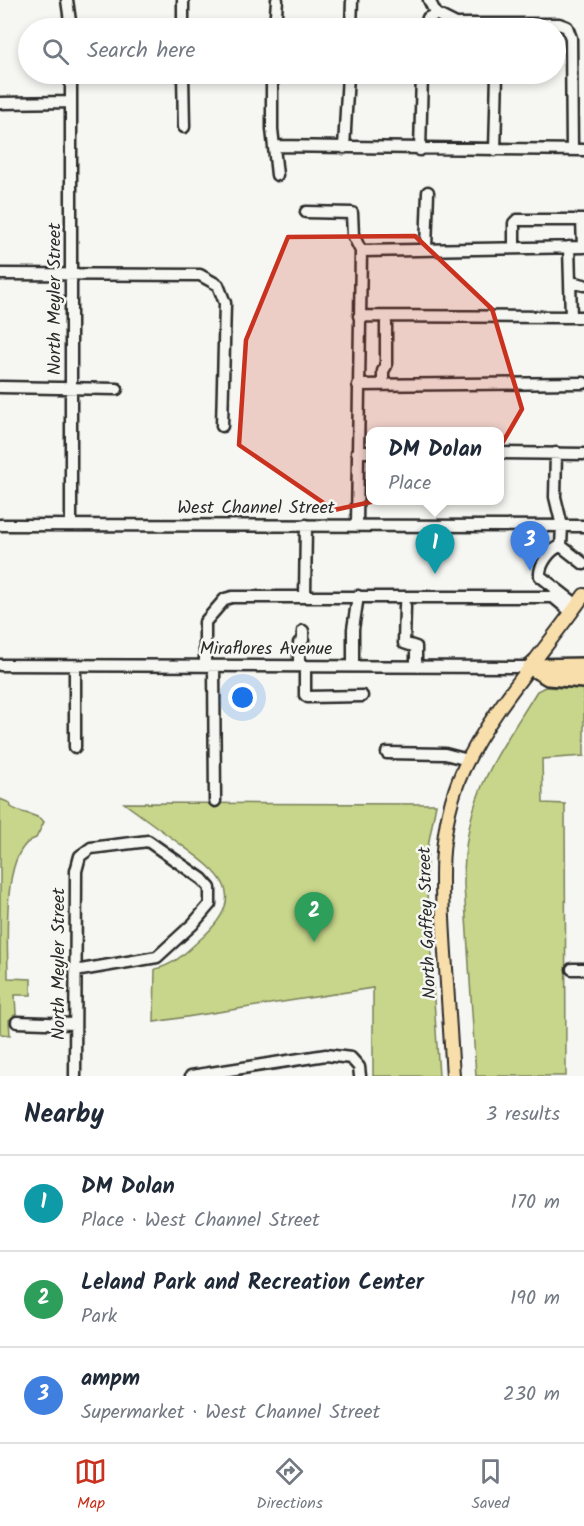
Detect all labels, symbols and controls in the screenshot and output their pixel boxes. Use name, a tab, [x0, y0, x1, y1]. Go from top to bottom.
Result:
search box	[18, 18, 566, 84]
text: Search here	[87, 34, 195, 69]
icon: search	[39, 35, 72, 68]
street label: North Meyler Street	[41, 222, 70, 375]
popup	[366, 427, 504, 505]
text: DM Dolan	[388, 433, 482, 468]
text: Place	[388, 468, 431, 500]
street label: West Channel Street	[177, 494, 336, 523]
pin: 3	[510, 522, 550, 571]
pin: 1	[416, 524, 454, 574]
street label: Miraflores Avenue	[200, 635, 332, 664]
your location	[228, 683, 257, 712]
street label: North Gaffey Street	[411, 845, 445, 1000]
street label: North Meyler Street	[45, 887, 74, 1040]
pin: 2	[294, 892, 334, 942]
text: Nearby	[24, 1094, 104, 1136]
text: 3 results	[486, 1099, 560, 1131]
text: DM Dolan	[81, 1170, 175, 1205]
text: 1	[40, 1187, 47, 1219]
text: 170 m	[511, 1187, 560, 1219]
text: Place · West Channel Street	[81, 1205, 320, 1237]
text: Leland Park and Recreation Center	[81, 1266, 424, 1301]
text: 2	[38, 1283, 49, 1315]
text: 190 m	[510, 1283, 560, 1315]
text: Park	[81, 1301, 117, 1333]
text: ampm	[81, 1362, 140, 1397]
text: 3	[38, 1379, 49, 1411]
text: 230 m	[503, 1379, 560, 1411]
text: Supermarket · West Channel Street	[81, 1397, 380, 1429]
tab: Map	[74, 1455, 107, 1516]
tab: Directions	[256, 1455, 323, 1516]
tab: Saved	[472, 1455, 510, 1516]

